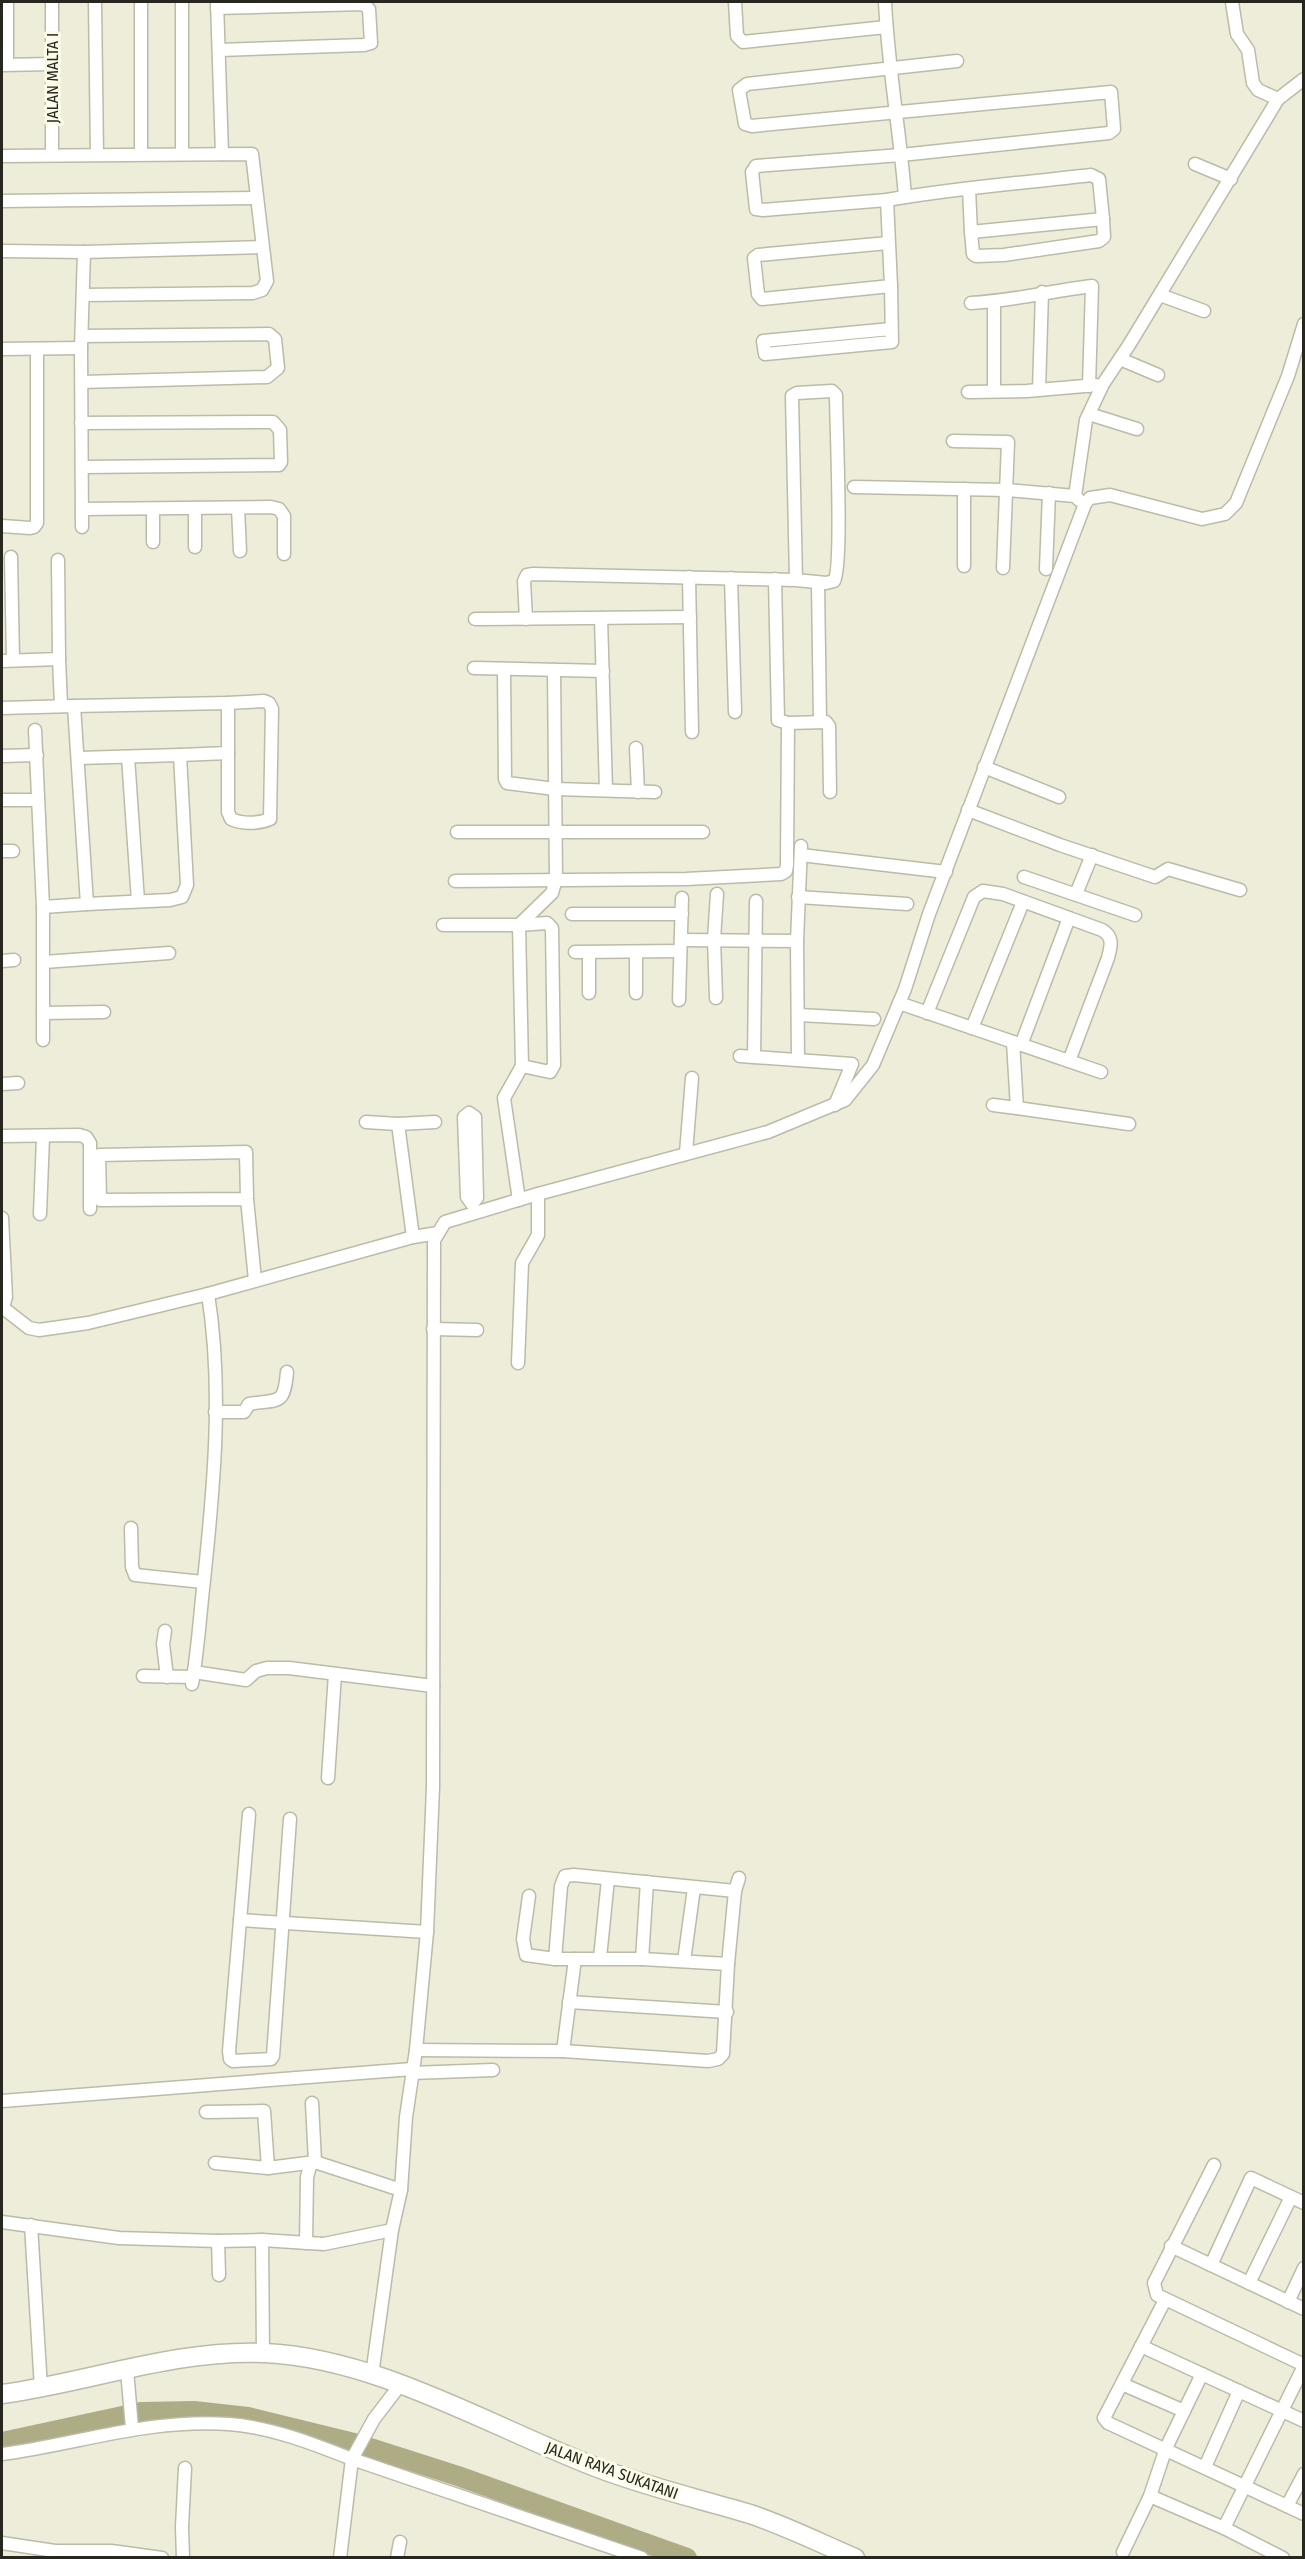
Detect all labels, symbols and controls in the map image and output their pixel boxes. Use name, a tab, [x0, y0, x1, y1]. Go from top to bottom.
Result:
street label: JALAN MALTA I	[43, 33, 62, 123]
street label: JALAN RAYA SUKATANI	[543, 2438, 681, 2503]

